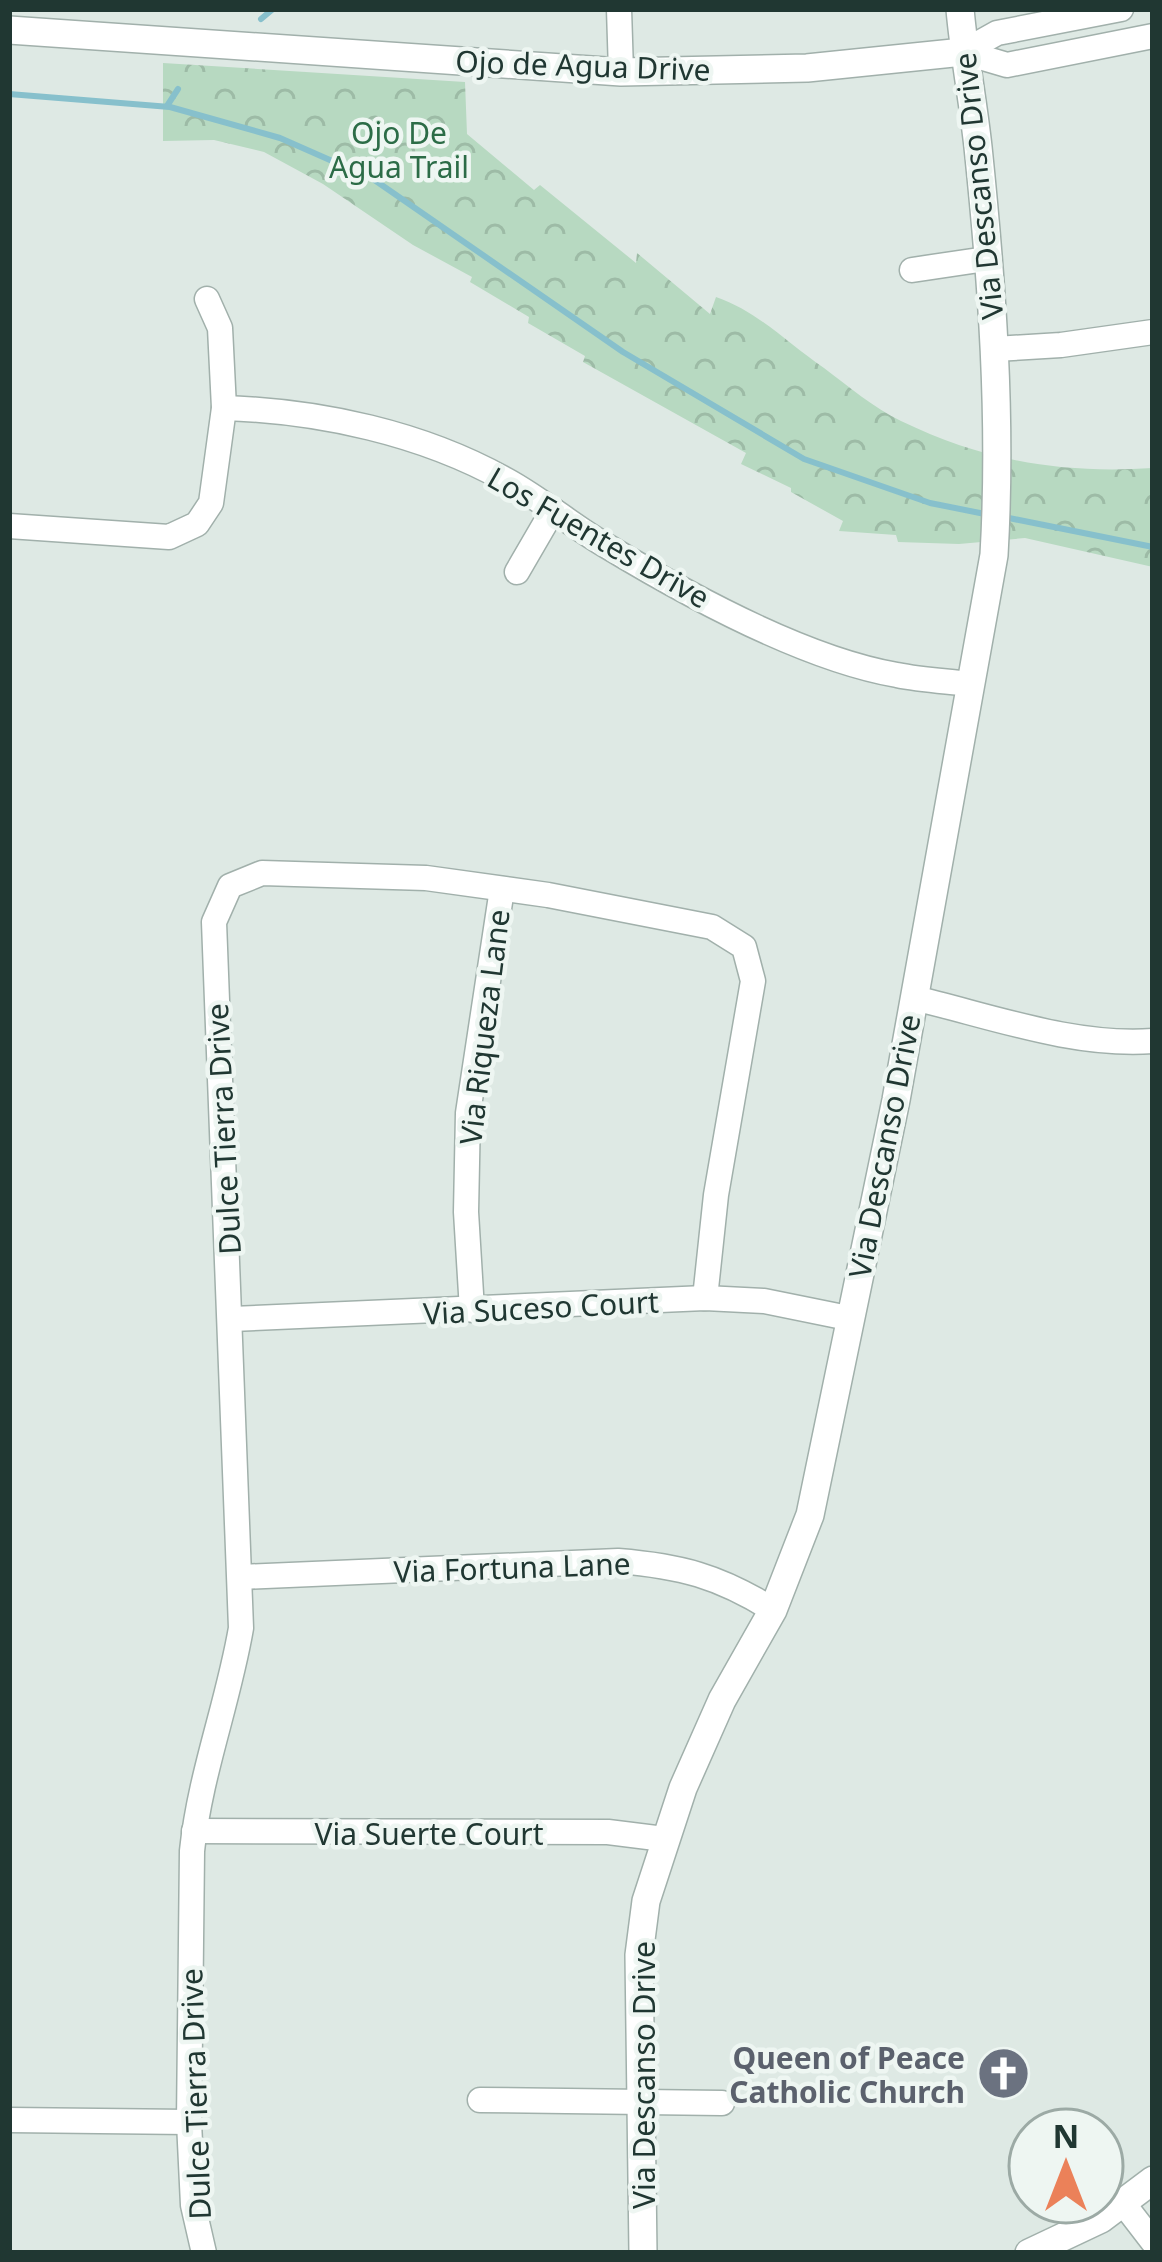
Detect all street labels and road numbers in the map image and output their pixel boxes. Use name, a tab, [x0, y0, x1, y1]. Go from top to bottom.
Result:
street label: Ojo de Agua Drive	[455, 40, 711, 90]
street label: Via Descanso Drive	[944, 51, 1012, 321]
street label: Los Fuentes Drive	[481, 457, 717, 617]
street label: Via Riqueza Lane	[449, 907, 519, 1147]
street label: Dulce Tierra Drive	[196, 1002, 250, 1256]
street label: Via Descanso Drive	[838, 1011, 930, 1281]
street label: Via Suceso Court	[422, 1280, 660, 1334]
street label: Via Fortuna Lane	[393, 1542, 631, 1592]
street label: Via Suerte Court	[314, 1813, 544, 1854]
street label: Via Descanso Drive	[623, 1941, 664, 2209]
street label: Dulce Tierra Drive	[170, 1968, 220, 2220]

